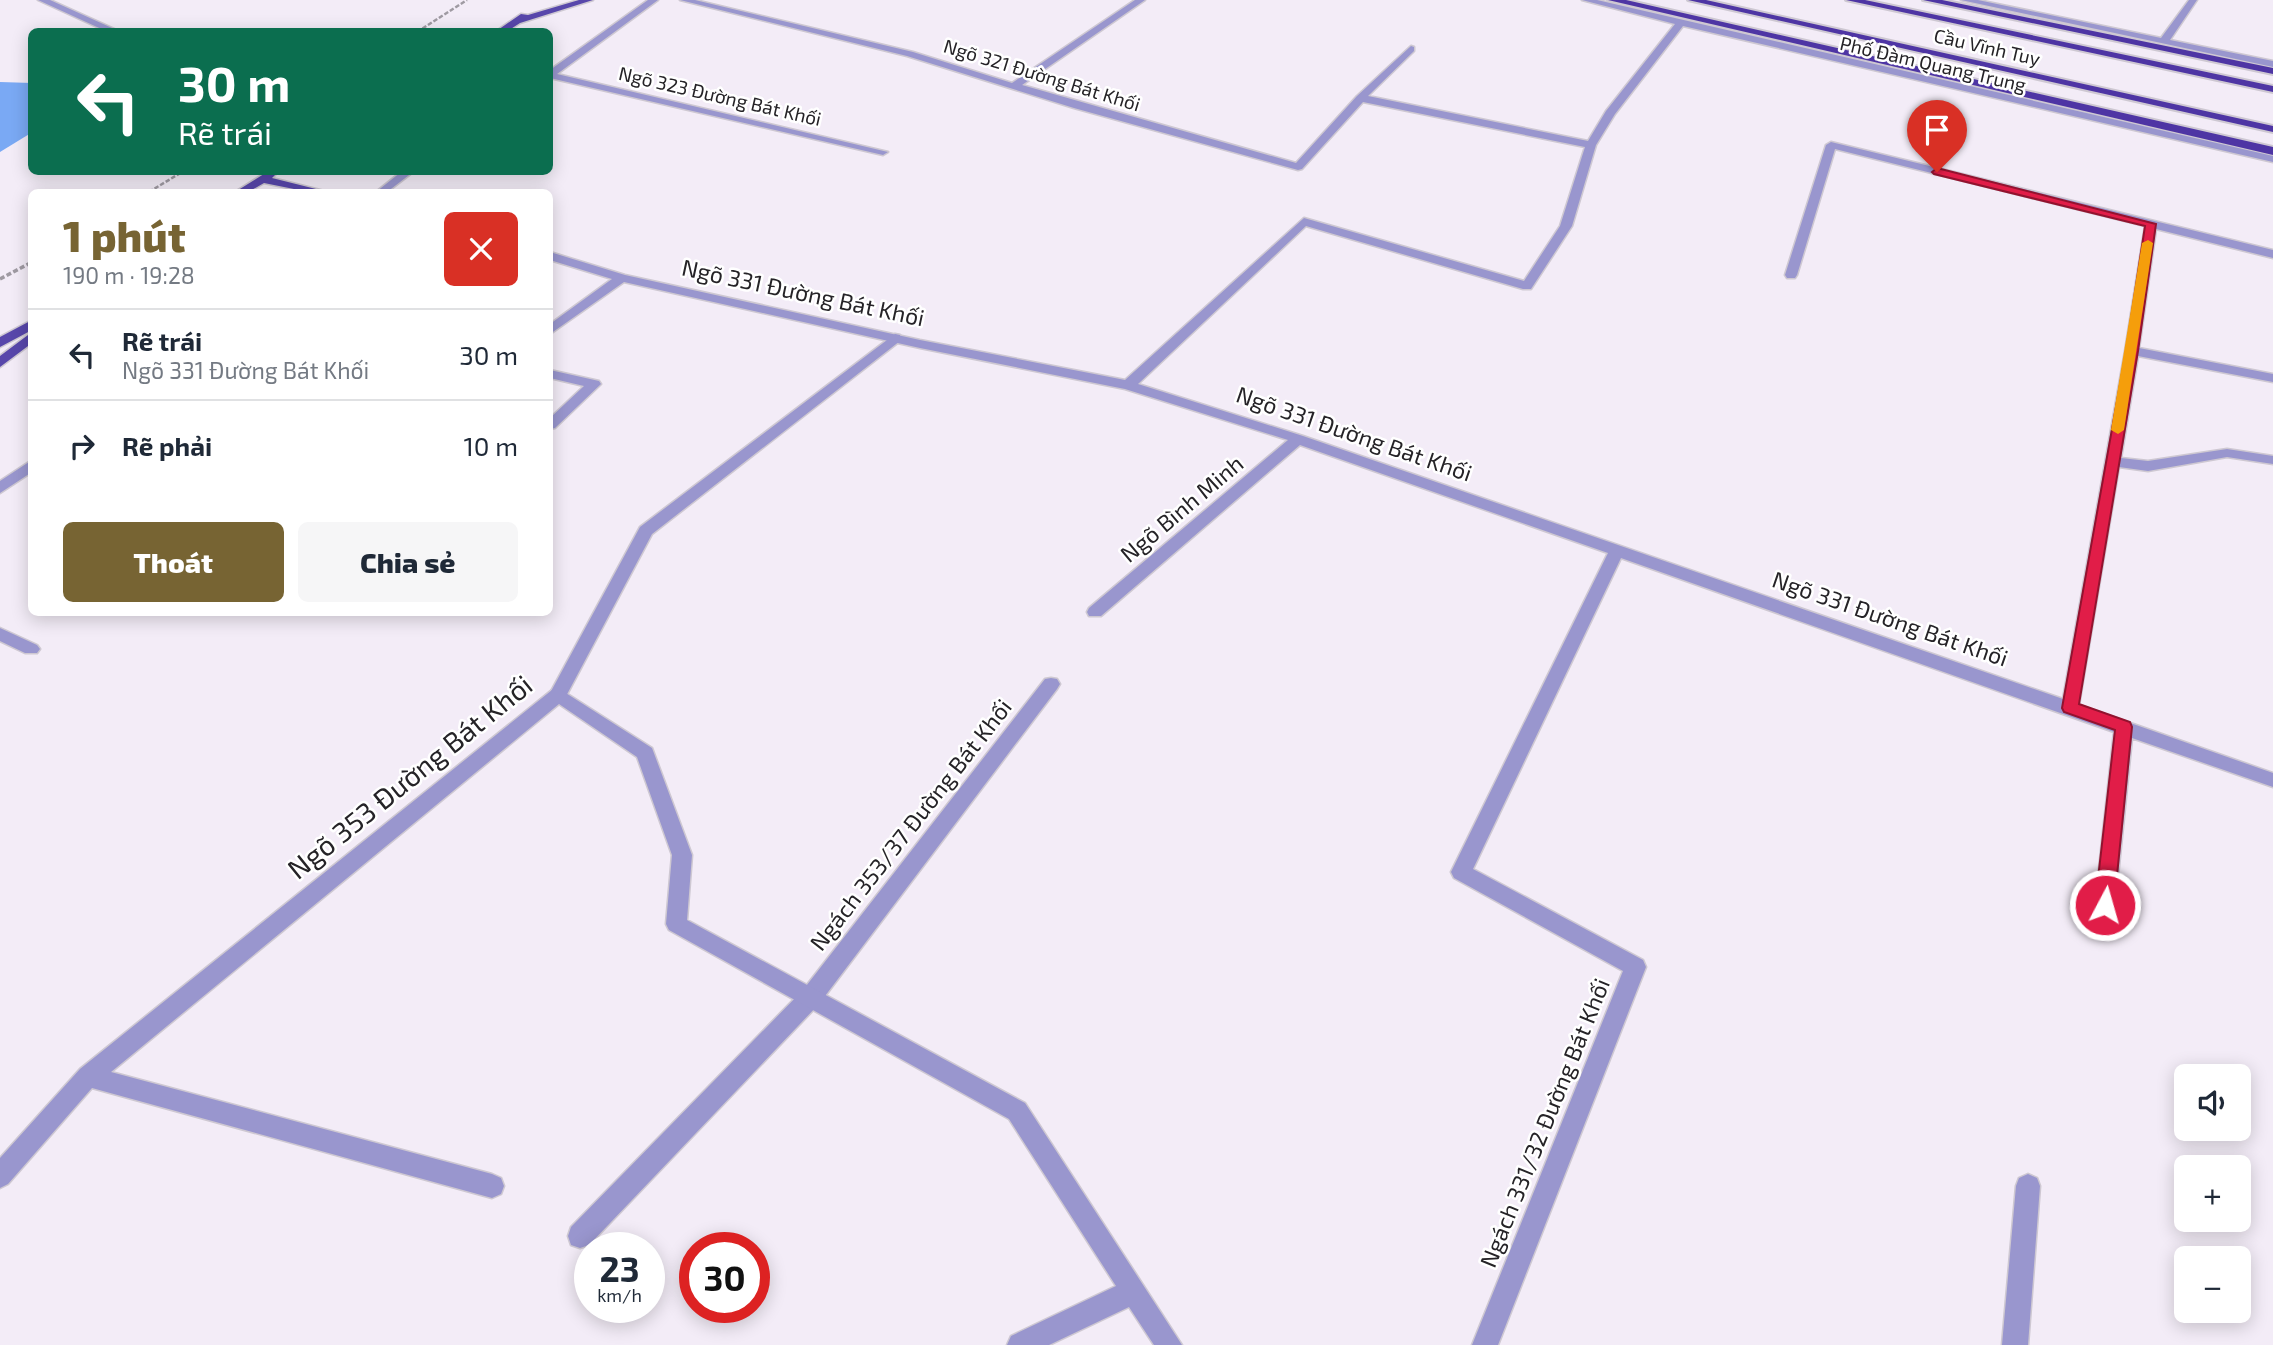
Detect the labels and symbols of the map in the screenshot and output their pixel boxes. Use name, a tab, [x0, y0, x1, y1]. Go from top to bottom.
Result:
street label: Cầu Vĩnh Tuy	[1932, 23, 2042, 70]
street label: Phố Đàm Quang Trung	[1838, 31, 2029, 96]
street label: Ngõ 321 Đường Bát Khối	[941, 34, 1143, 115]
street label: Ngõ 323 Đường Bát Khối	[616, 61, 824, 130]
pin	[1907, 100, 1967, 172]
street label: Ngõ 331 Đường Bát Khối	[679, 253, 927, 331]
street label: Ngõ 331 Đường Bát Khối	[1233, 380, 1476, 487]
street label: Ngõ Bình Minh	[1114, 449, 1248, 568]
street label: Ngõ 331 Đường Bát Khối	[1769, 565, 2012, 672]
street label: Ngõ 353 Đường Bát Khối	[280, 667, 539, 885]
street label: Ngách 353/37 Đường Bát Khối	[803, 693, 1017, 956]
position arrow	[2068, 868, 2142, 942]
street label: Ngách 331/32 Đường Bát Khối	[1473, 974, 1615, 1271]
speed limit sign: 30	[679, 1232, 770, 1323]

